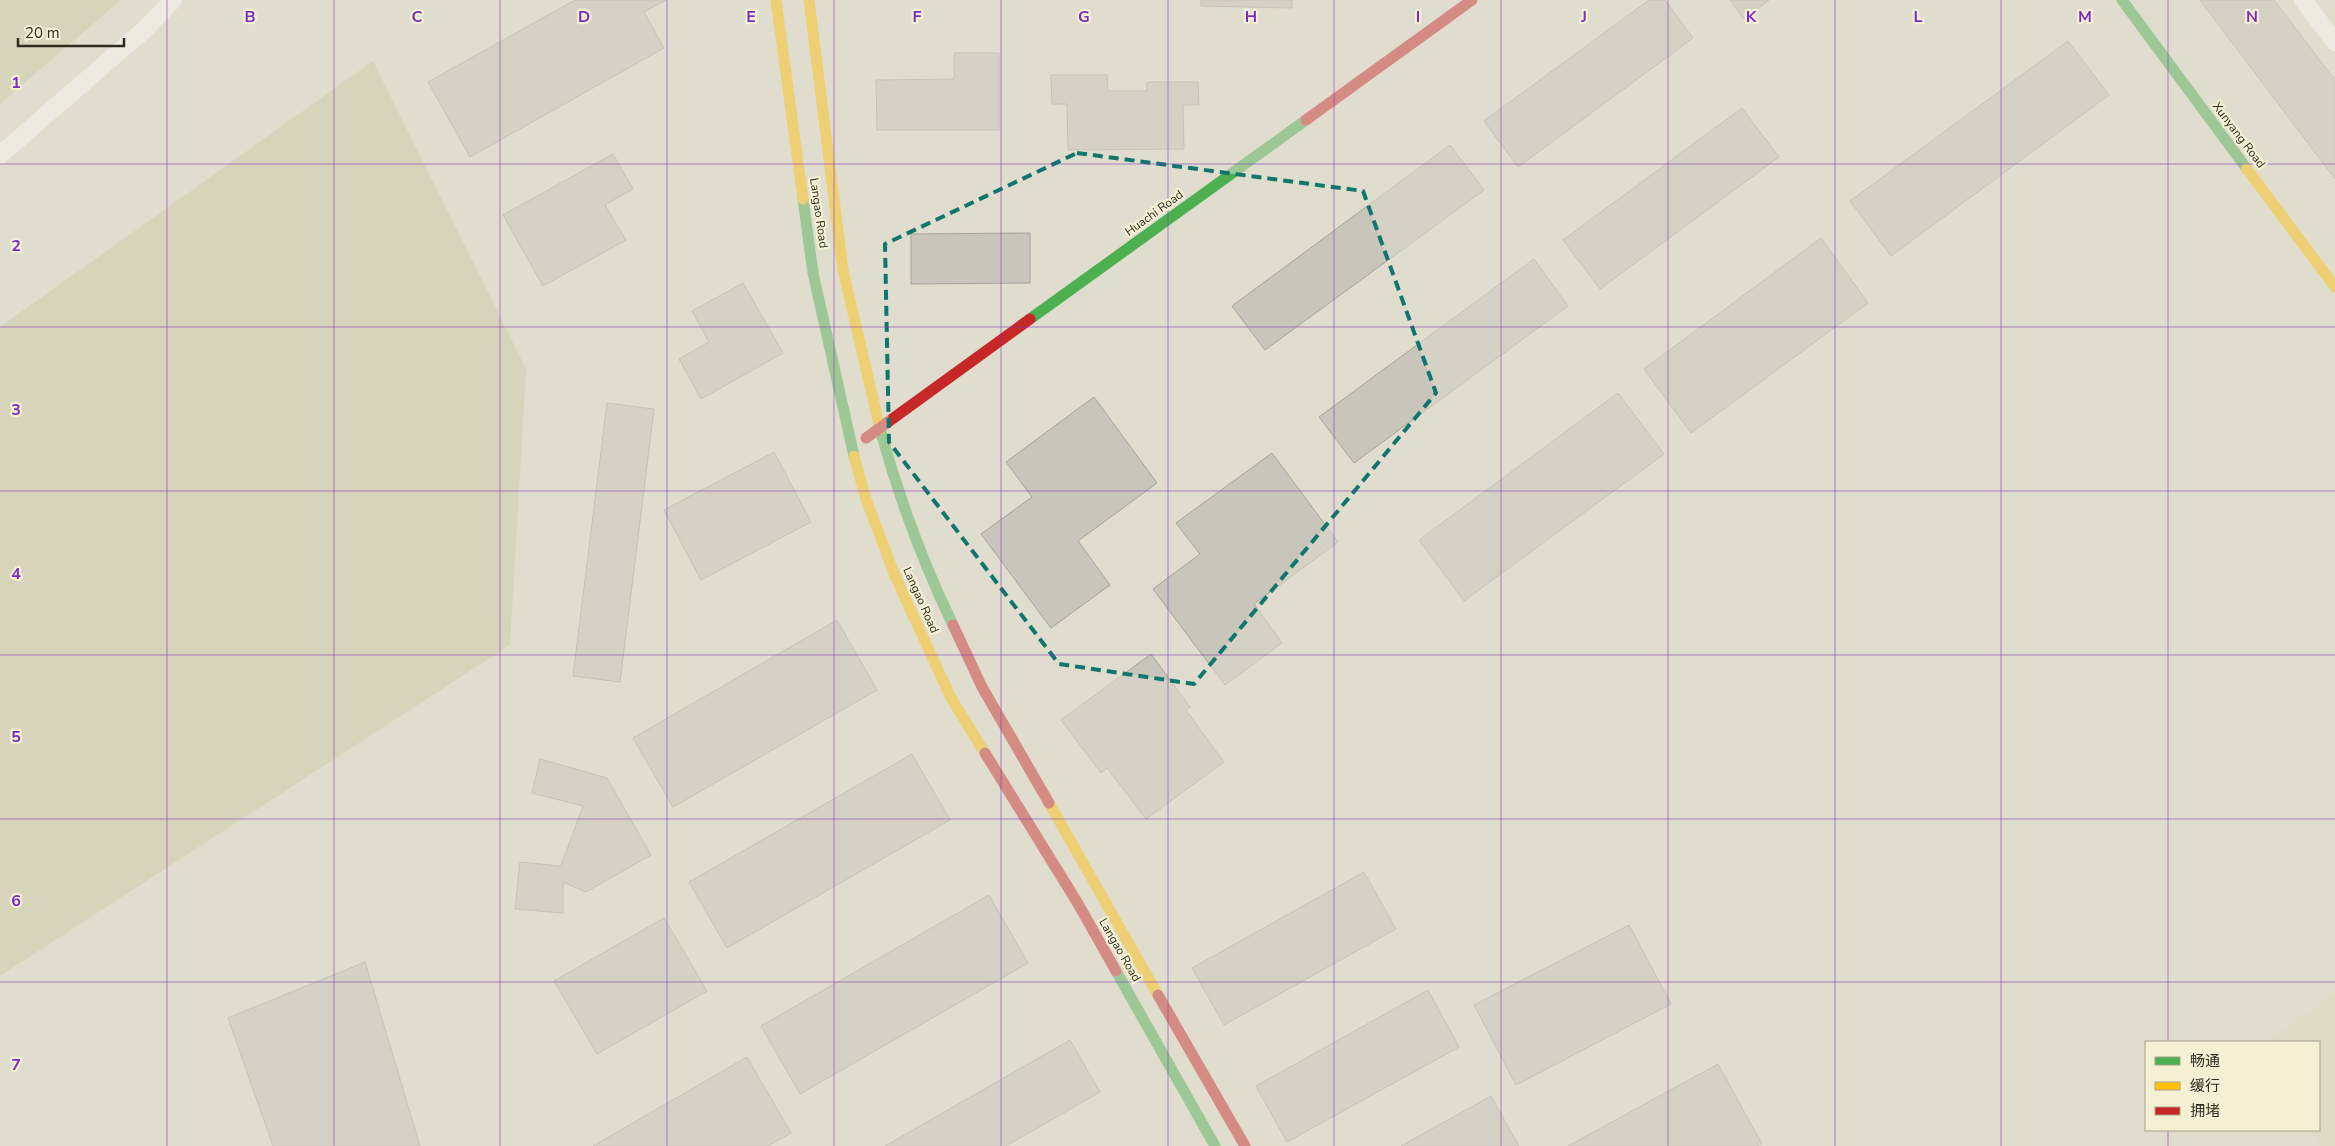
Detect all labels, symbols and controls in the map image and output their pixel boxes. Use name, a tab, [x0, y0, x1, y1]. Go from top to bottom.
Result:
text: B	[244, 6, 256, 28]
text: C	[412, 6, 423, 28]
text: D	[578, 6, 590, 28]
text: E	[746, 6, 756, 28]
text: F	[913, 6, 922, 28]
text: G	[1078, 6, 1090, 28]
text: H	[1245, 6, 1257, 28]
text: I	[1416, 6, 1420, 28]
text: J	[1580, 6, 1587, 28]
text: K	[1746, 6, 1758, 28]
text: L	[1914, 6, 1923, 28]
text: M	[2078, 6, 2092, 28]
text: N	[2246, 6, 2258, 28]
scale bar	[18, 15, 124, 47]
text: 20 m	[25, 23, 60, 43]
text: 1	[11, 72, 21, 94]
street label: Xunyang Road	[2209, 99, 2269, 171]
street label: Langao Road	[806, 177, 832, 249]
street label: Huachi Road	[1122, 186, 1186, 240]
text: 2	[11, 235, 21, 257]
text: 3	[11, 399, 21, 421]
text: 4	[11, 563, 21, 585]
street label: Langao Road	[899, 564, 943, 636]
text: 5	[11, 726, 21, 748]
text: 6	[11, 890, 21, 912]
street label: Langao Road	[1095, 915, 1145, 985]
legend	[2145, 1041, 2320, 1131]
text: 畅通	[2190, 1051, 2220, 1071]
text: 7	[11, 1054, 21, 1076]
text: 缓行	[2190, 1076, 2220, 1096]
text: 拥堵	[2190, 1101, 2220, 1121]

